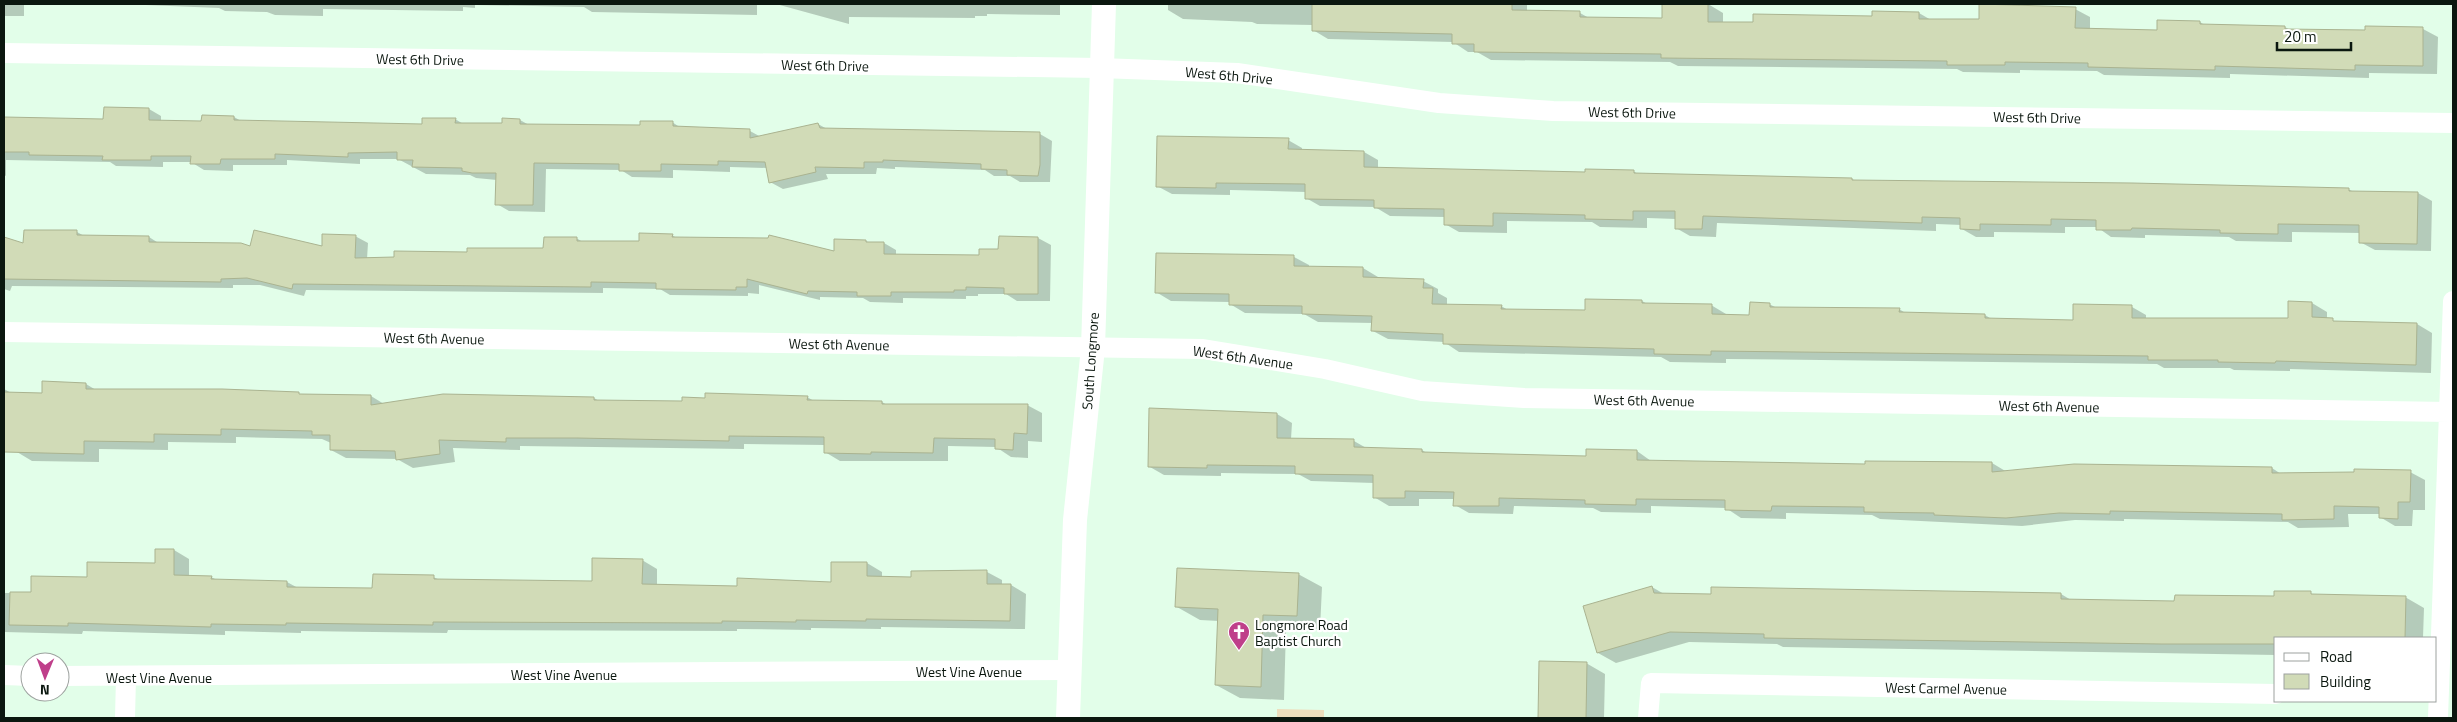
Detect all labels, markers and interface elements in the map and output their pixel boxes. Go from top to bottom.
scale bar [2277,20,2351,52]
text: 20 m [2284,25,2317,48]
street label: West 6th Drive [376,48,464,70]
street label: West 6th Drive [781,54,869,76]
street label: West 6th Drive [1184,61,1274,89]
street label: West 6th Drive [1588,101,1676,123]
street label: West 6th Drive [1993,106,2081,128]
street label: South Longmore [1076,312,1104,410]
street label: West 6th Avenue [383,327,485,349]
street label: West 6th Avenue [788,333,890,355]
street label: West 6th Avenue [1192,340,1294,374]
street label: West 6th Avenue [1593,389,1695,411]
street label: West 6th Avenue [1998,395,2100,417]
place label: Longmore Road Baptist Church [1255,614,1348,651]
church icon: Longmore Road Baptist Church [1227,620,1251,651]
legend [2274,637,2437,702]
text: Road [2320,645,2352,668]
north arrow [20,652,70,702]
street label: West Vine Avenue [916,661,1022,682]
street label: West Vine Avenue [511,664,617,685]
street label: West Vine Avenue [106,667,212,688]
text: Building [2320,670,2371,693]
street label: West Carmel Avenue [1885,676,2007,700]
text: N [40,680,50,701]

